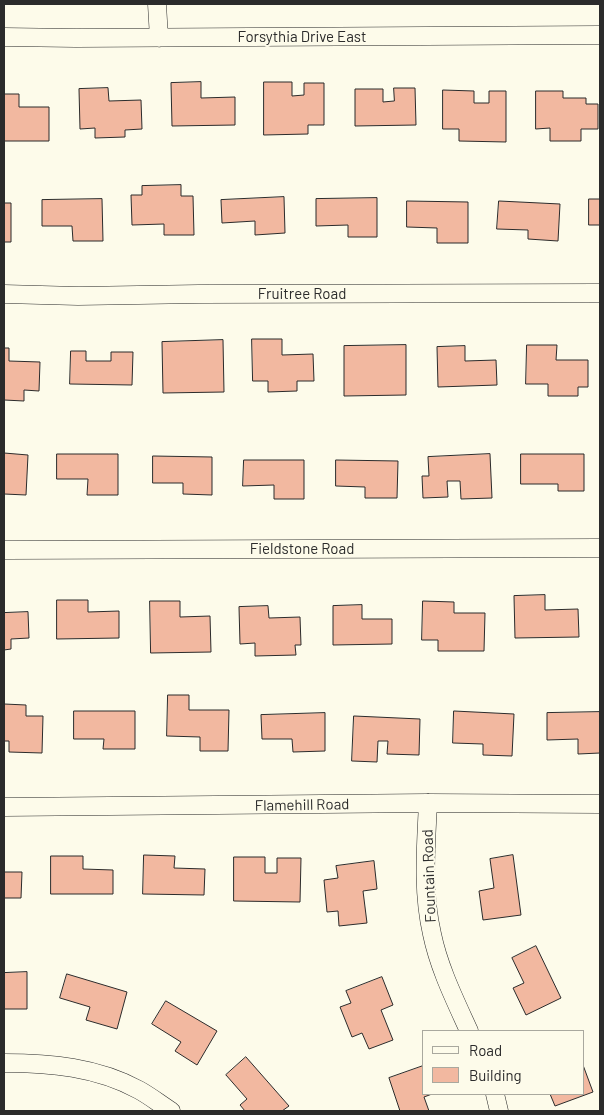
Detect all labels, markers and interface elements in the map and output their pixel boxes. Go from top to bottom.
street label: Forsythia Drive East [237,28,367,46]
street label: Fruitree Road [258,285,346,303]
street label: Fieldstone Road [250,540,354,558]
street label: Flamehill Road [254,795,350,815]
street label: Fountain Road [418,829,440,923]
legend [422,1030,584,1095]
text: Road [469,1041,502,1059]
text: Building [469,1066,522,1084]

